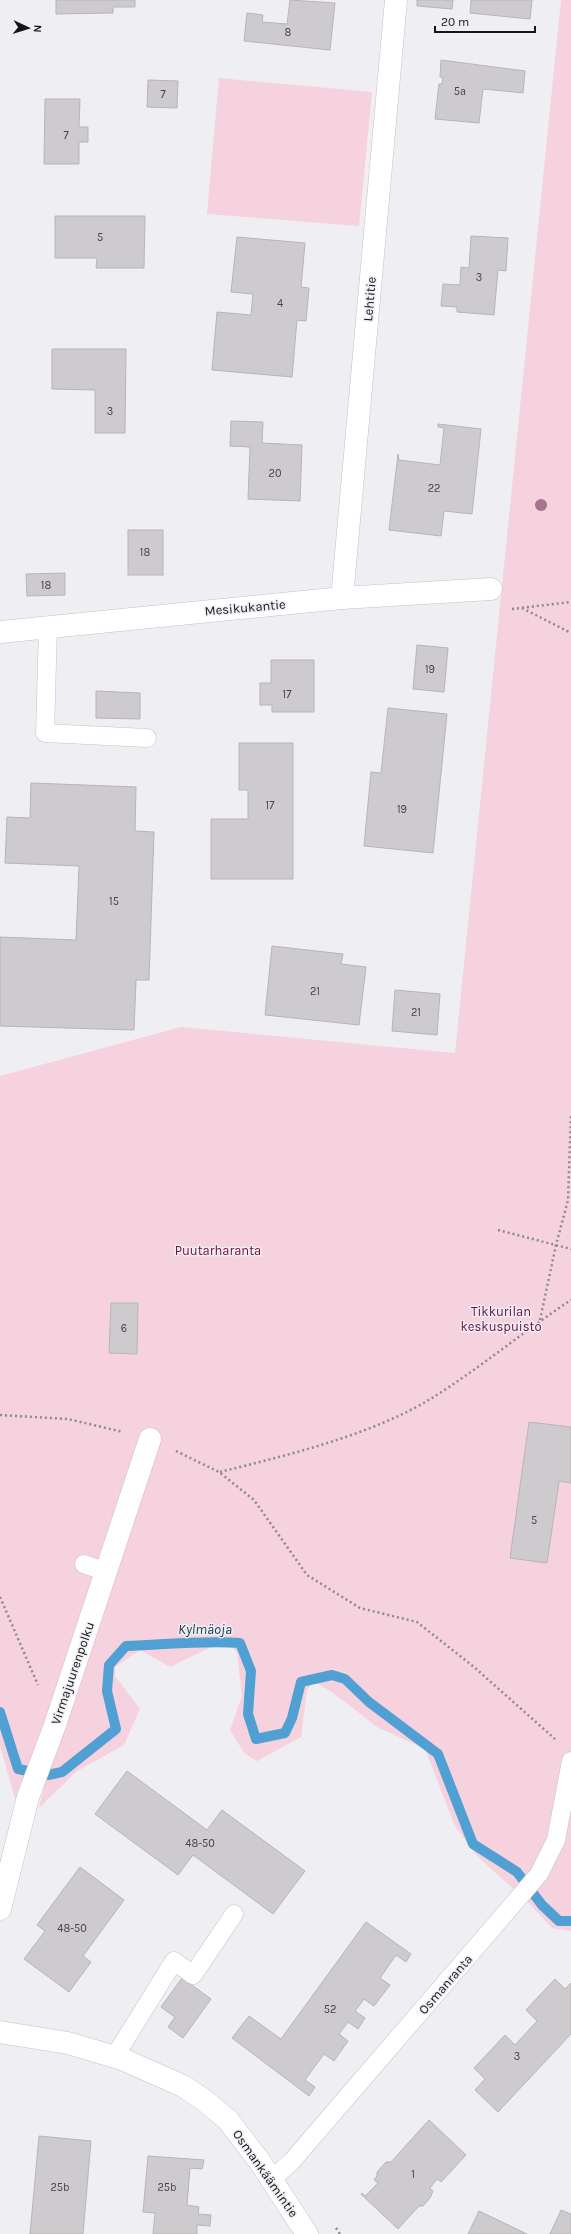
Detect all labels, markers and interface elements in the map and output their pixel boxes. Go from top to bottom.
north arrow [8,8,48,48]
scale bar [435,8,535,34]
text: 20 m [441,15,469,29]
text: N [31,24,44,33]
house number: 8 [285,26,292,39]
house number: 5a [454,85,466,98]
house number: 7 [160,88,166,101]
house number: 7 [63,129,69,142]
house number: 5 [97,231,103,244]
house number: 3 [476,271,482,284]
street label: Lehtitie [360,276,379,322]
house number: 4 [277,297,283,310]
house number: 3 [107,405,113,418]
house number: 20 [269,467,281,480]
house number: 22 [428,482,440,495]
house number: 18 [140,546,150,559]
house number: 18 [41,579,51,592]
street label: Mesikukantie [204,596,287,619]
house number: 19 [425,663,435,676]
house number: 17 [283,688,291,701]
house number: 17 [266,799,274,812]
house number: 19 [397,803,407,816]
house number: 15 [109,895,119,908]
house number: 21 [310,985,320,998]
house number: 21 [411,1006,421,1019]
park label: Puutarharanta [175,1243,261,1258]
park label: Tikkurilan keskuspuisto [460,1304,542,1334]
house number: 6 [121,1322,127,1335]
house number: 5 [531,1514,537,1527]
street label: Virmajuurenpolku [48,1620,97,1727]
water label: Kylmäoja [178,1621,232,1638]
house number: 48-50 [185,1837,215,1850]
house number: 48-50 [57,1922,87,1935]
street label: Osmanranta [415,1951,475,2017]
house number: 52 [324,2003,336,2016]
house number: 3 [514,2050,520,2063]
street label: Osmankäämintie [230,2127,302,2220]
house number: 1 [411,2168,415,2181]
house number: 25b [50,2181,70,2194]
house number: 25b [157,2181,177,2194]

